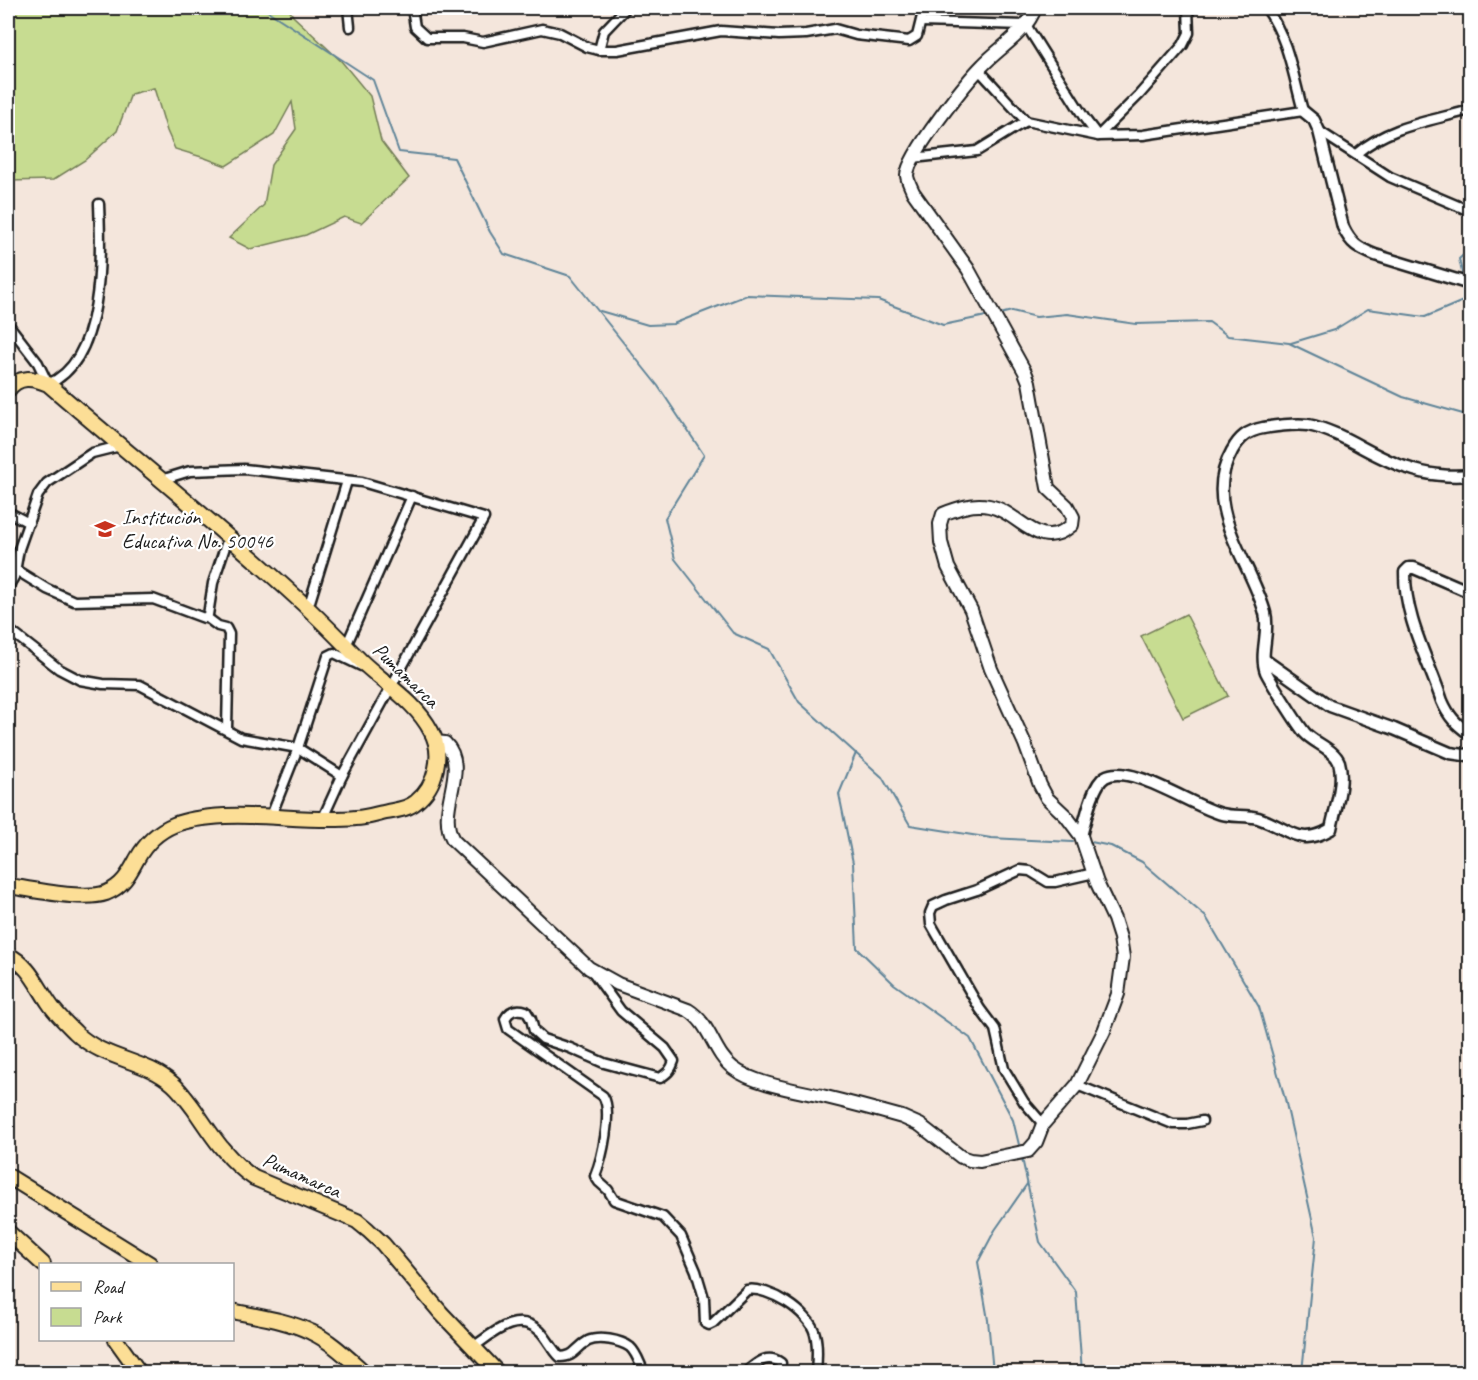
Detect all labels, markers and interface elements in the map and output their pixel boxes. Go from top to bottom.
place label: Institución Educativa No. 50046 [122,504,274,554]
school or university icon: Institución Educativa No. 50046 [93,517,117,541]
street label: Pumamarca [367,637,446,714]
street label: Pumamarca [259,1146,347,1204]
legend [39,1263,234,1341]
text: Road [93,1276,126,1298]
text: Park [93,1306,123,1328]

